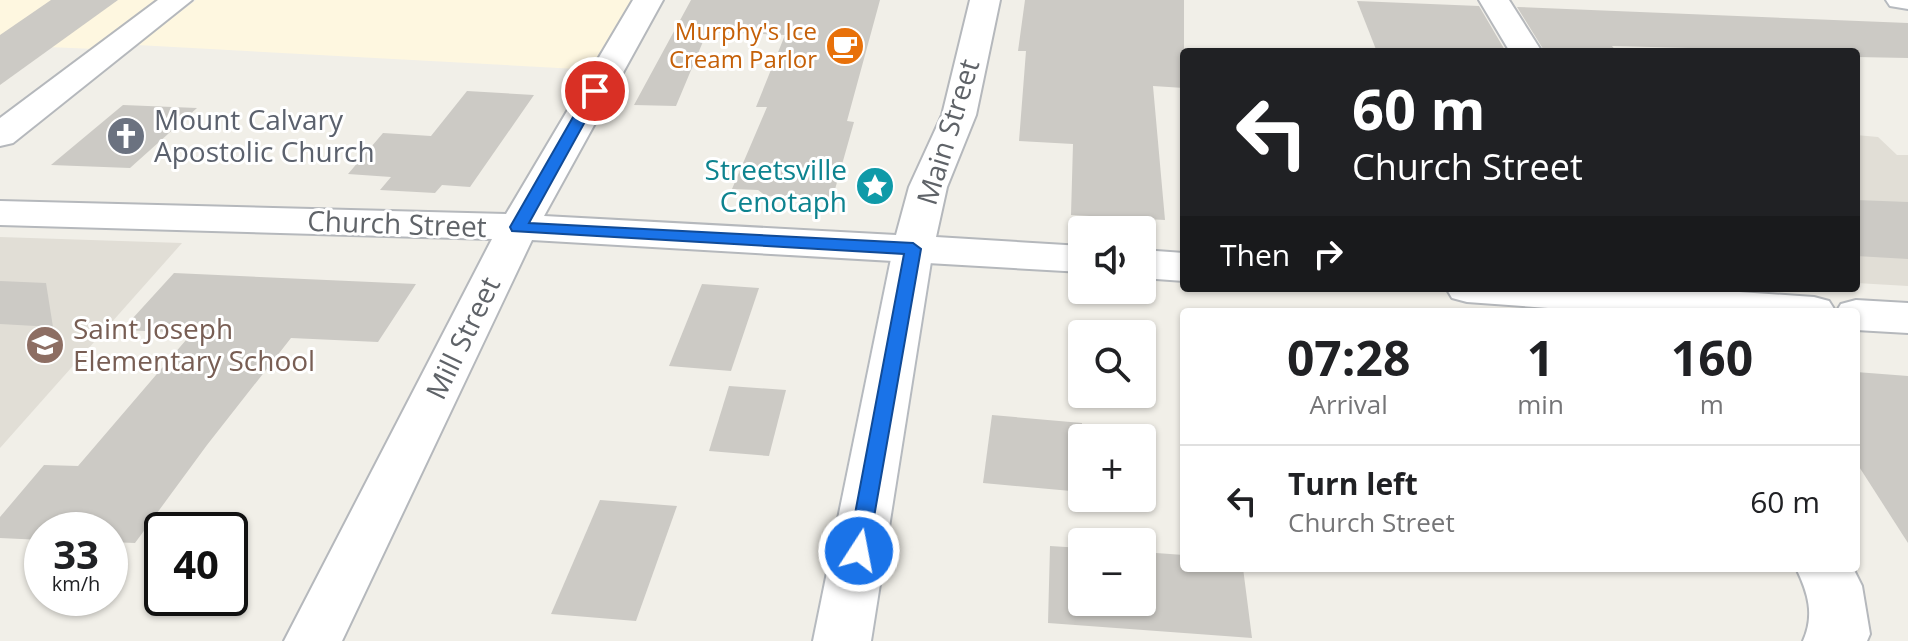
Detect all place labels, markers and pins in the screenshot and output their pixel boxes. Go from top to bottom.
place label: Murphy's Ice Cream Parlor [669,14,817,75]
cafe icon: Murphy's Ice Cream Parlor [824,25,866,67]
pin [561,57,629,125]
place label: Mount Calvary Apostolic Church [154,100,375,170]
church icon: Mount Calvary Apostolic Church [105,115,147,157]
place label: Streetsville Cenotaph [705,150,847,220]
place icon: Streetsville Cenotaph [854,165,896,207]
place label: Saint Joseph Elementary School [73,309,315,379]
school or university icon: Saint Joseph Elementary School [24,324,66,366]

